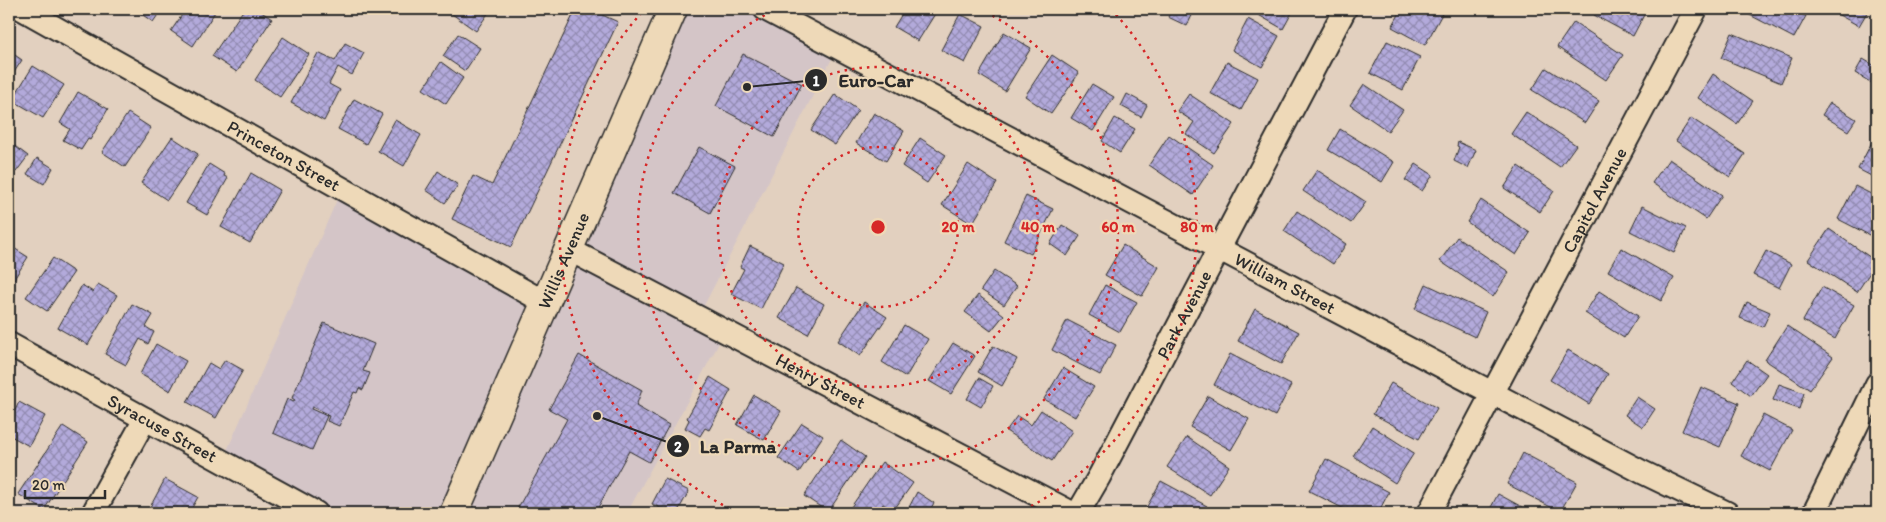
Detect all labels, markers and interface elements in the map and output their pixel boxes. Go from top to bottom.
callout: Euro-Car [803,63,923,97]
text: Euro-Car [839,69,914,92]
text: 1 [813,72,820,90]
street label: Princeton Street [223,115,344,196]
street label: Capitol Avenue [1558,144,1632,257]
street label: Willis Avenue [533,209,594,313]
centre of rings [869,218,887,236]
text: 20 m [941,218,975,236]
text: 40 m [1021,218,1056,236]
text: 60 m [1101,218,1135,236]
text: 80 m [1180,218,1214,236]
street label: William Street [1231,248,1339,319]
street label: Park Avenue [1152,267,1217,363]
street label: Henry Street [772,349,869,414]
street label: Syracuse Street [104,389,221,467]
callout: La Parma [665,429,786,463]
text: La Parma [700,435,776,458]
text: 2 [674,438,682,456]
scale bar [25,467,105,499]
text: 20 m [32,476,66,494]

